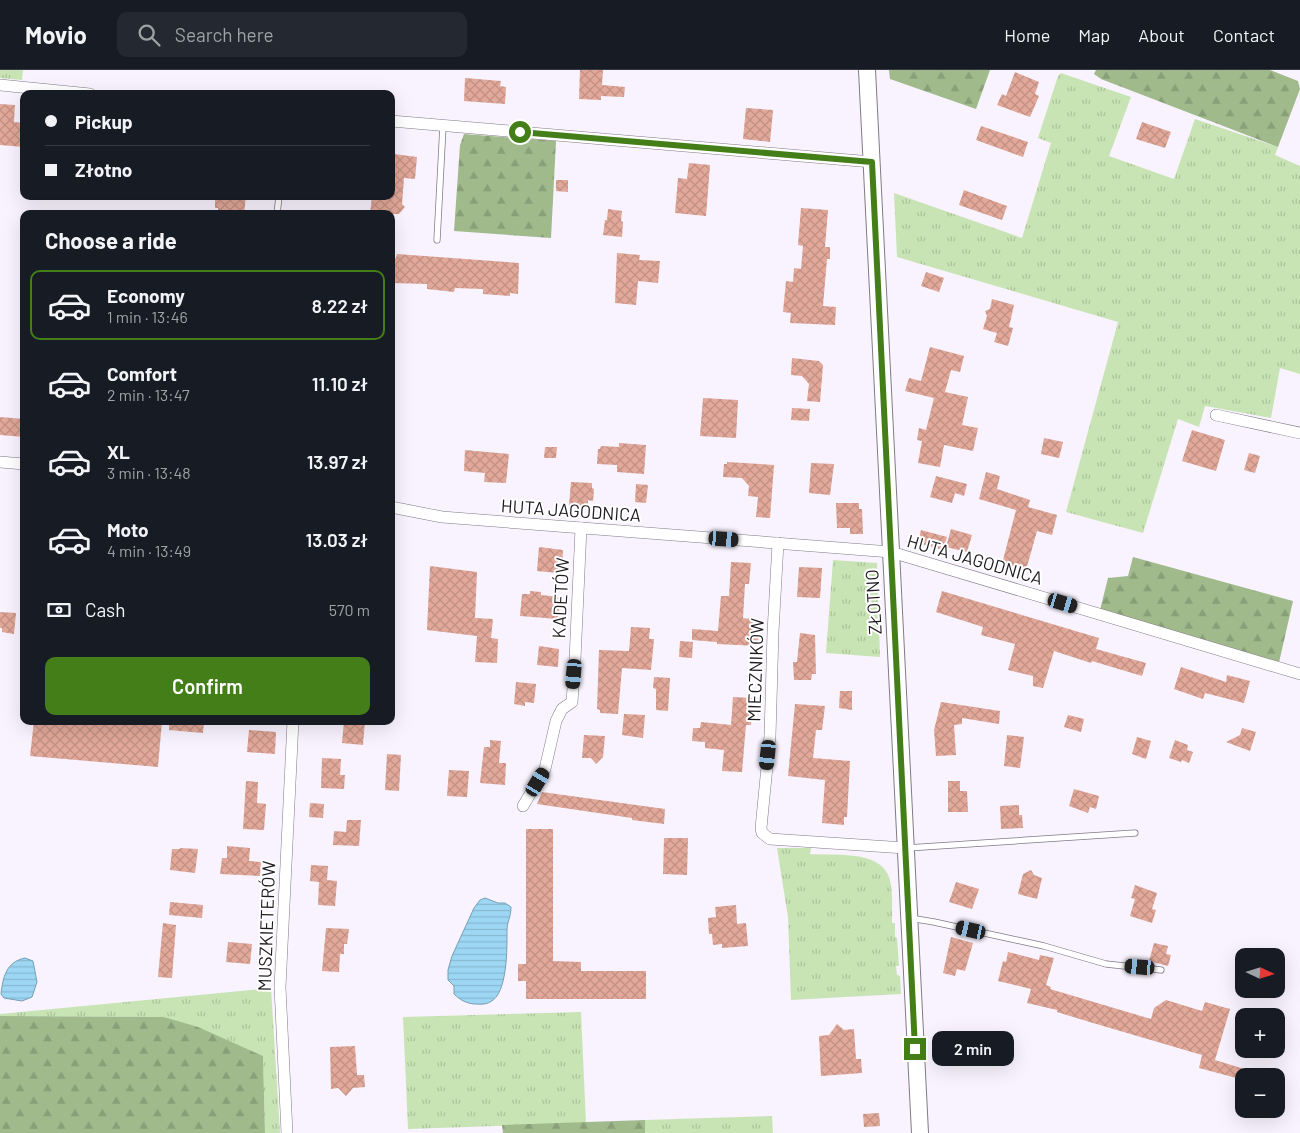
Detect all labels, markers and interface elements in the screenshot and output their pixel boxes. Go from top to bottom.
search box [117,12,467,57]
text: Movio [25,20,87,49]
icon: search [135,21,163,49]
text: Search here [175,23,274,46]
text: Home [1004,24,1050,46]
text: Map [1078,24,1110,46]
text: About [1138,24,1185,46]
text: Contact [1213,24,1275,46]
text: Pickup [75,110,133,133]
route start [509,121,531,143]
text: Złotno [75,158,132,181]
text: Choose a ride [45,227,177,253]
icon: car [47,283,92,328]
text: Economy [107,284,185,307]
text: 8.22 zł [312,294,368,317]
text: 1 min · 13:46 [107,307,188,326]
icon: car [47,361,92,406]
text: Comfort [107,362,177,385]
text: 11.10 zł [312,372,368,395]
text: 2 min · 13:47 [107,385,190,404]
icon: car [47,439,92,484]
text: XL [107,440,130,463]
text: 13.97 zł [307,450,368,473]
text: 3 min · 13:48 [107,463,191,482]
street label: HUTA JAGODNICA [500,494,642,526]
icon: car [47,517,92,562]
text: Moto [107,518,149,541]
text: 13.03 zł [306,528,368,551]
street label: HUTA JAGODNICA [905,529,1045,589]
car [708,530,739,548]
text: 4 min · 13:49 [107,541,191,560]
street label: KADETÓW [547,557,573,639]
street label: ZŁOTNO [860,569,886,635]
car [1046,591,1079,615]
icon: cash [45,596,73,624]
text: Cash [85,598,126,621]
text: 570 m [329,600,370,619]
street label: MIECZNIKÓW [742,618,768,722]
button: Confirm [45,657,370,715]
car [565,658,582,690]
car [758,739,777,771]
car [523,765,552,799]
street label: MUSZKIETERÓW [253,860,279,992]
car [954,919,987,941]
north arrow [1235,948,1285,998]
map controls [1235,948,1285,1118]
car [1124,958,1155,976]
button: + [1235,1008,1285,1058]
callout: 2 min [932,1032,1015,1066]
route end [904,1038,926,1060]
text: 2 min [954,1039,992,1058]
button: − [1235,1068,1285,1118]

